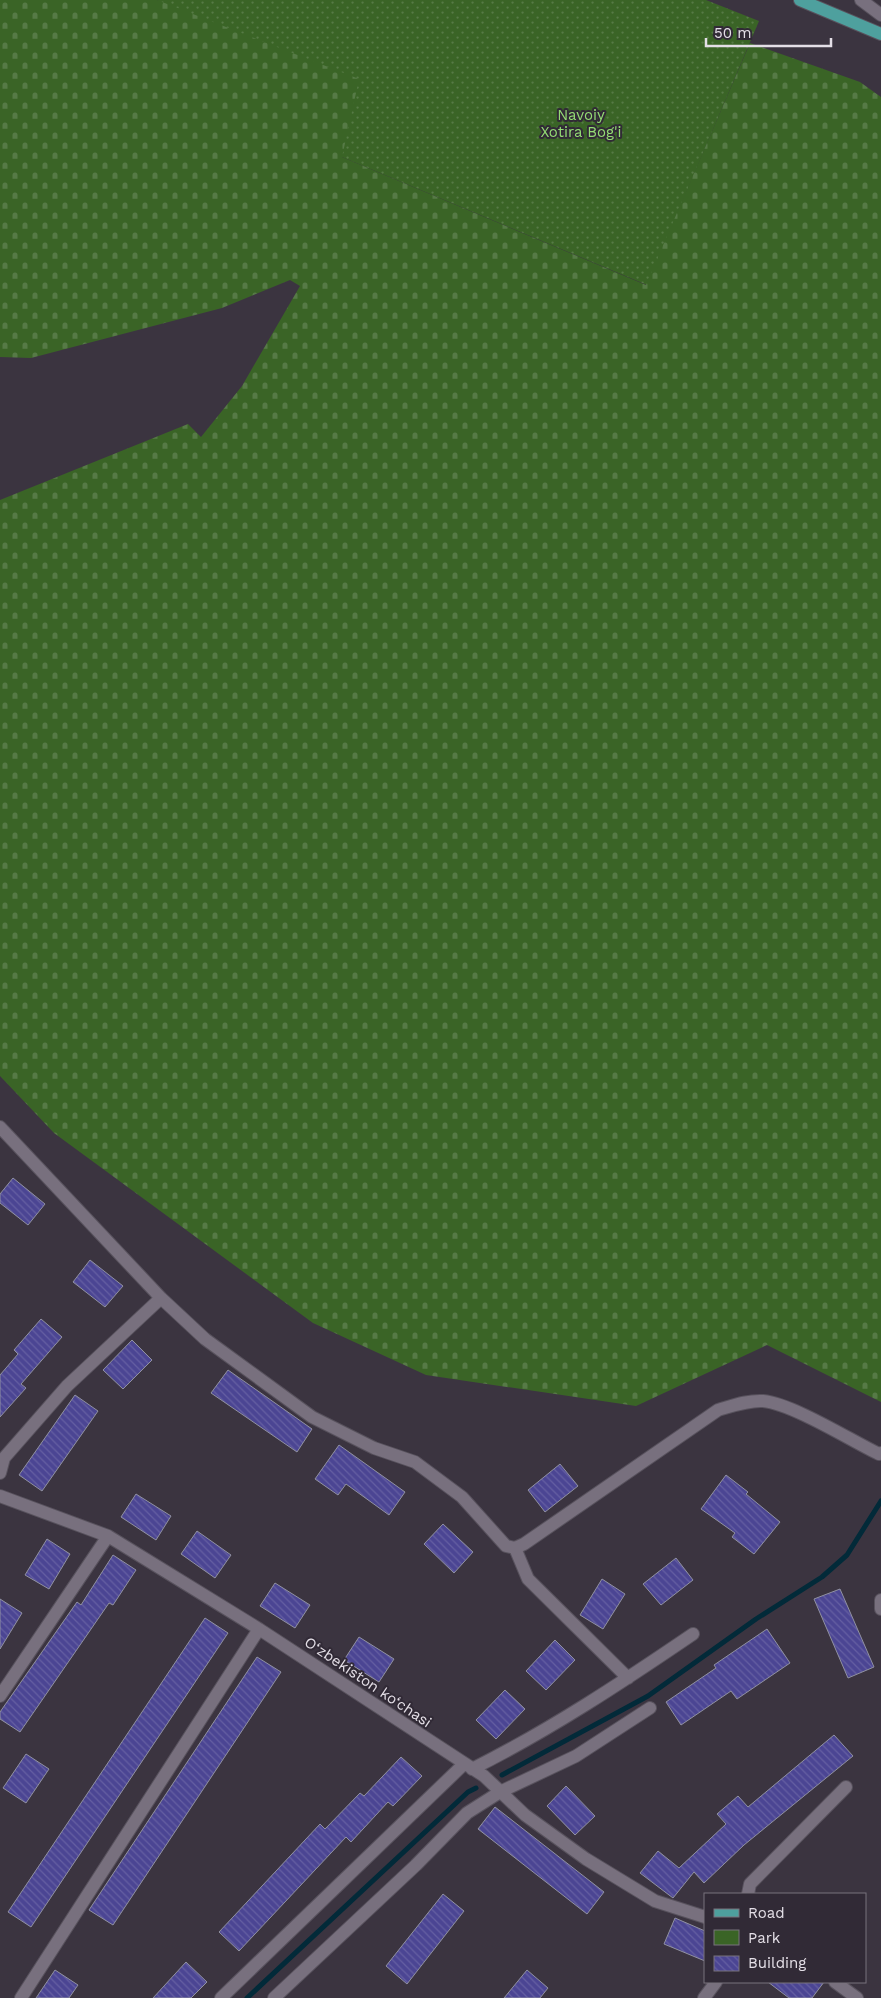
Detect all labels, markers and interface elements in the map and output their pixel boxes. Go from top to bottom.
scale bar [706,15,831,47]
text: 50 m [714,24,751,42]
park label: Navoiy Xotira Bog'i [540,106,622,141]
street label: O‘zbekiston ko‘chasi [301,1633,435,1731]
legend [704,1893,866,1983]
text: Road [748,1904,785,1922]
text: Park [748,1929,781,1947]
text: Building [748,1954,806,1972]

